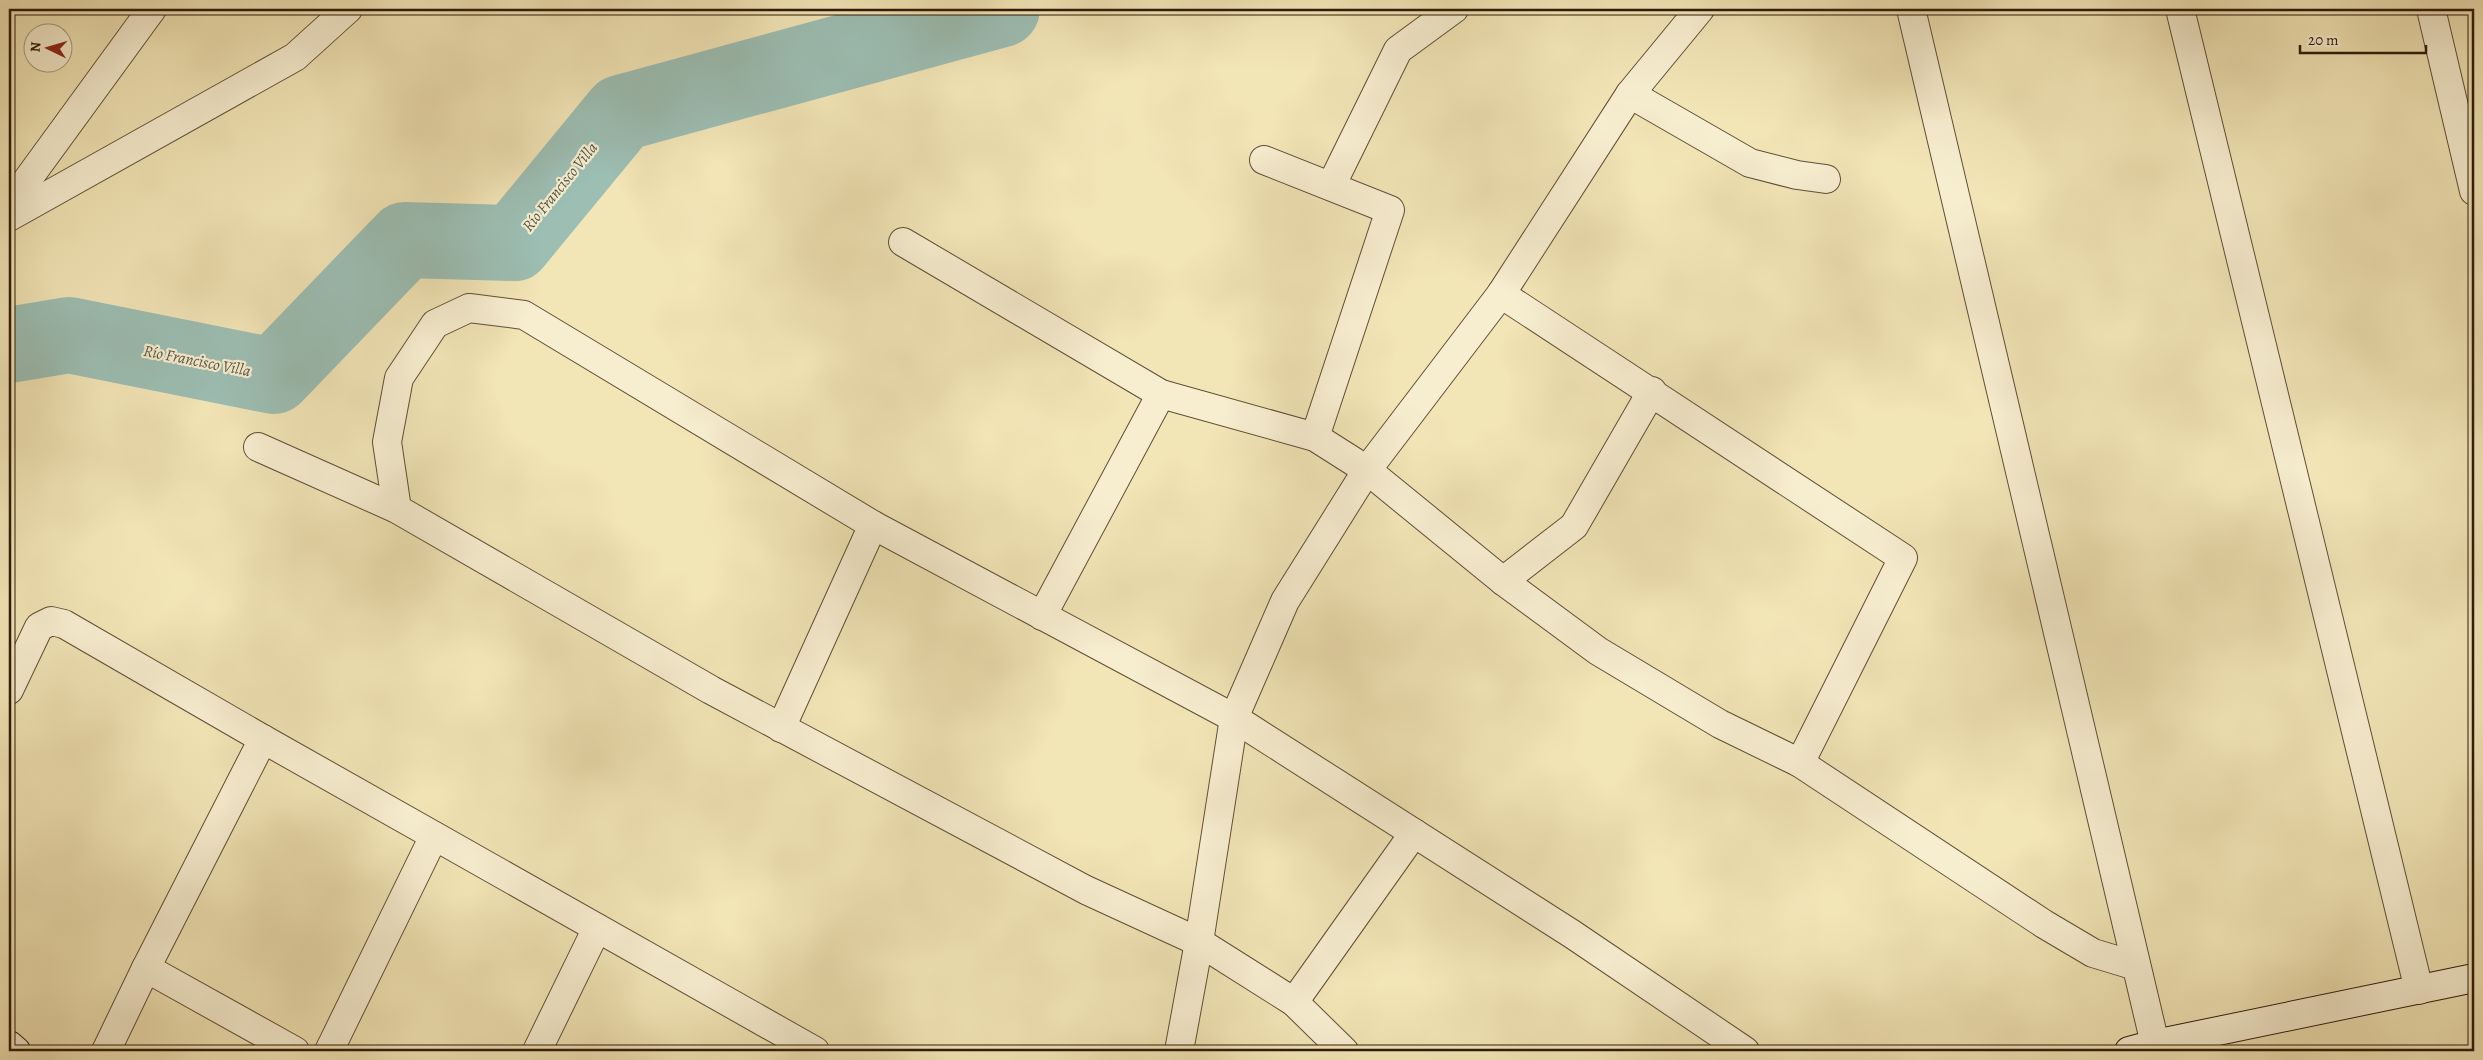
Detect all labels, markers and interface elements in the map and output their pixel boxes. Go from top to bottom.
north arrow [22,22,72,72]
scale bar [2300,22,2427,54]
text: 20 m [2308,30,2339,50]
text: N [26,41,45,53]
water label: Río Francisco Villa [517,137,603,236]
water label: Río Francisco Villa [142,340,253,382]

